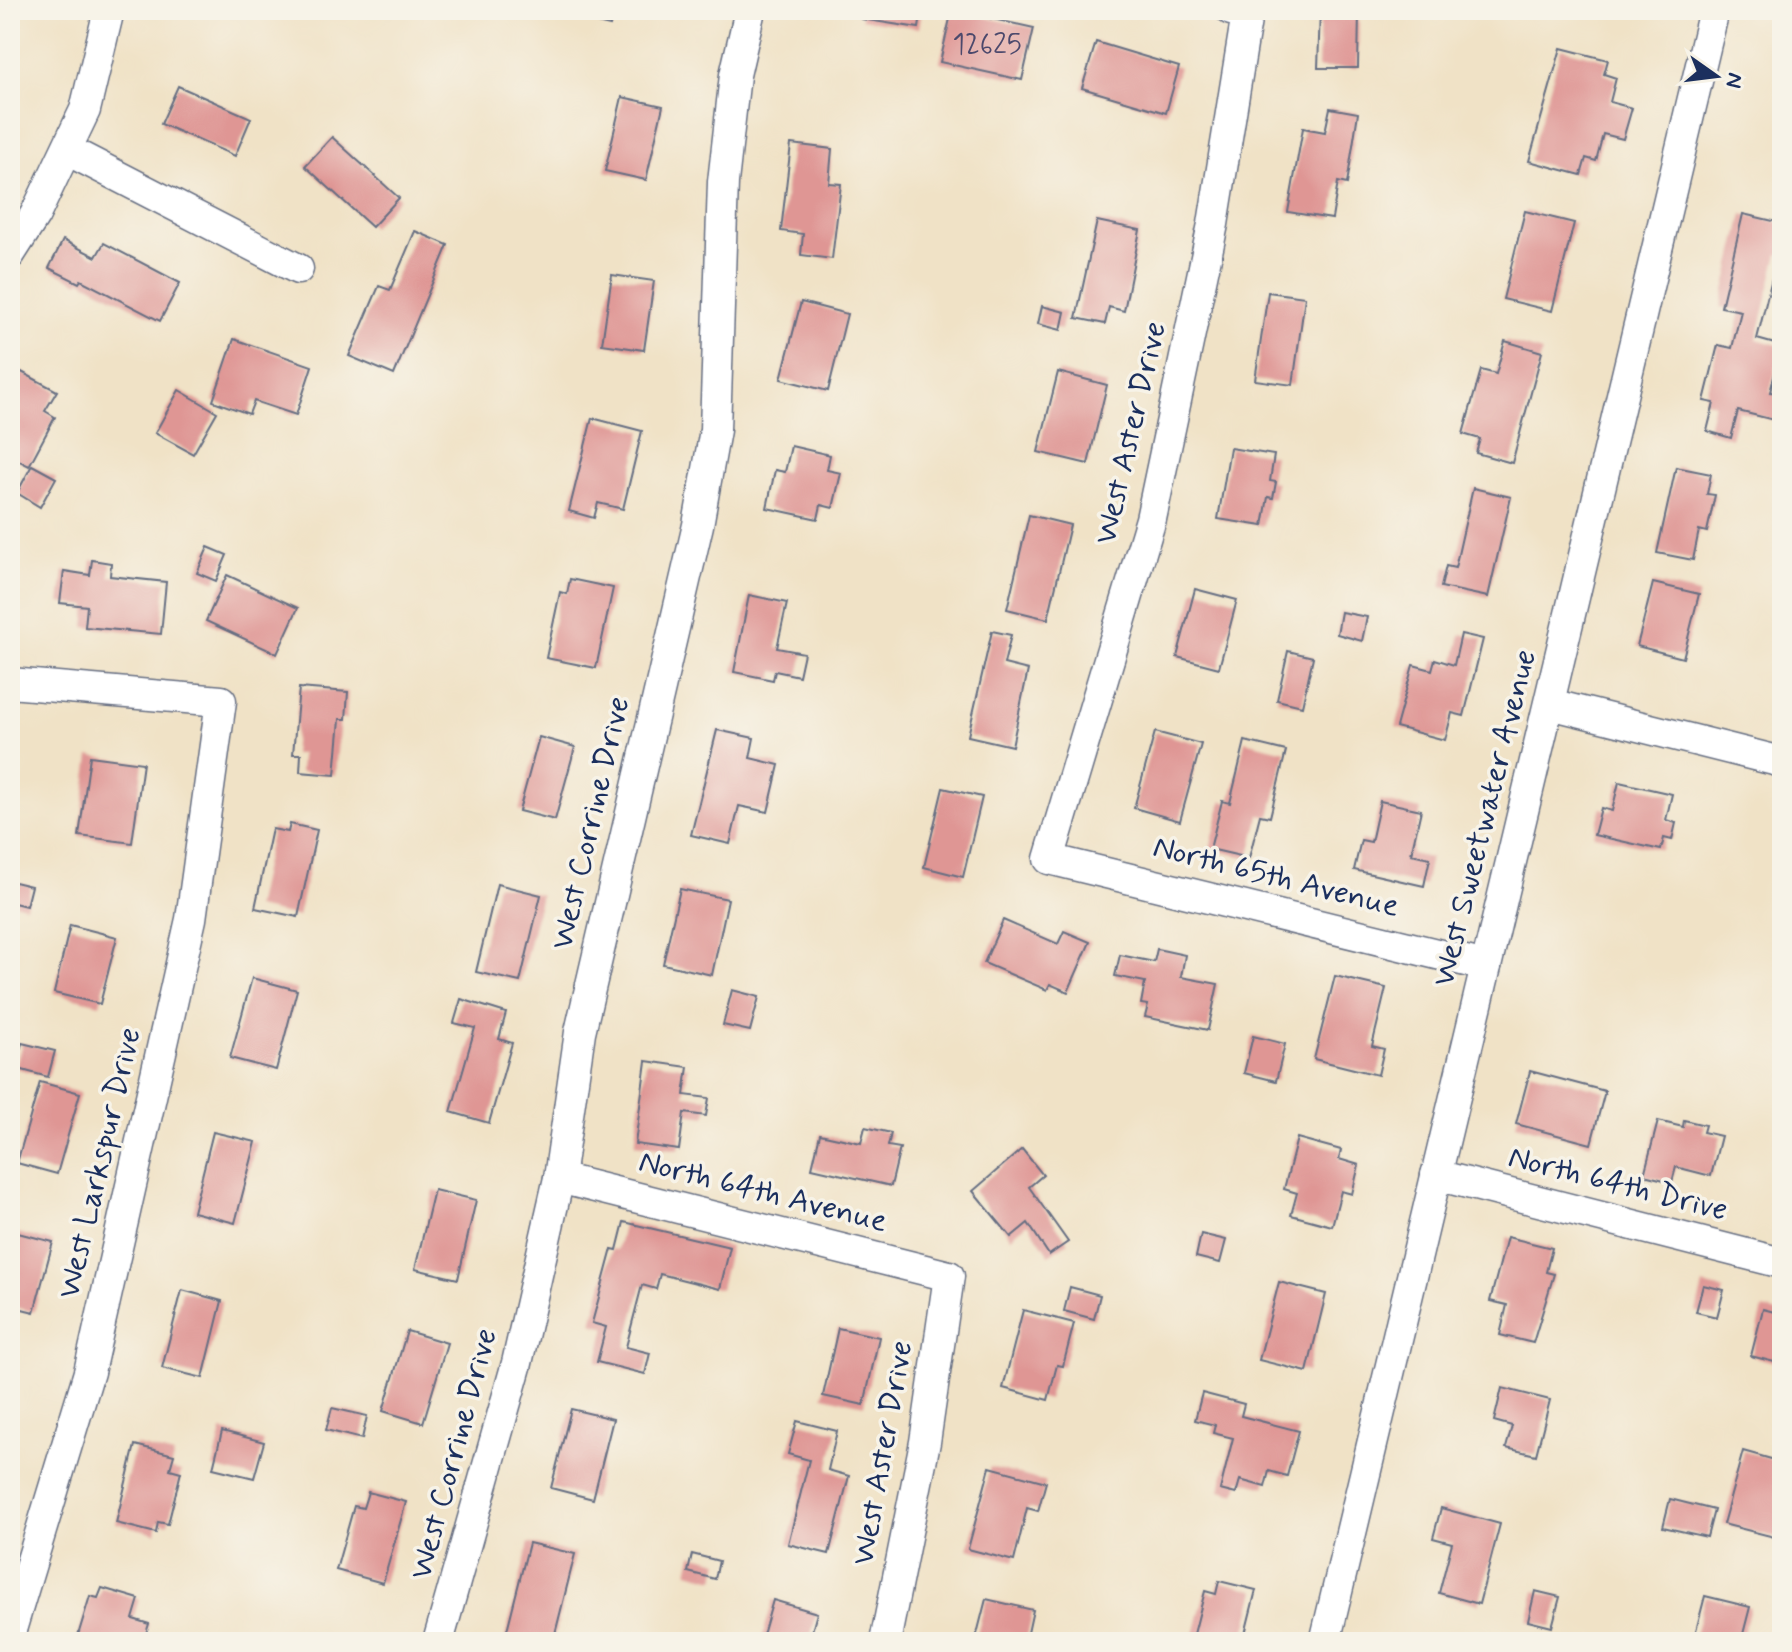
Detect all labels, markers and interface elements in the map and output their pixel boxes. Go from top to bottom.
house number: 12625 [952,27,1022,64]
north arrow [1676,36,1756,116]
text: N [1718,70,1749,91]
street label: West Aster Drive [1085,318,1177,548]
street label: West Sweetwater Avenue [1423,645,1547,991]
street label: West Corrine Drive [541,692,641,954]
street label: North 65th Avenue [1149,826,1403,928]
street label: West Larkspur Drive [48,1023,152,1303]
street label: North 64th Drive [1504,1136,1732,1232]
street label: North 64th Avenue [634,1141,892,1243]
street label: West Corrine Drive [400,1324,508,1584]
street label: West Aster Drive [843,1337,923,1569]

